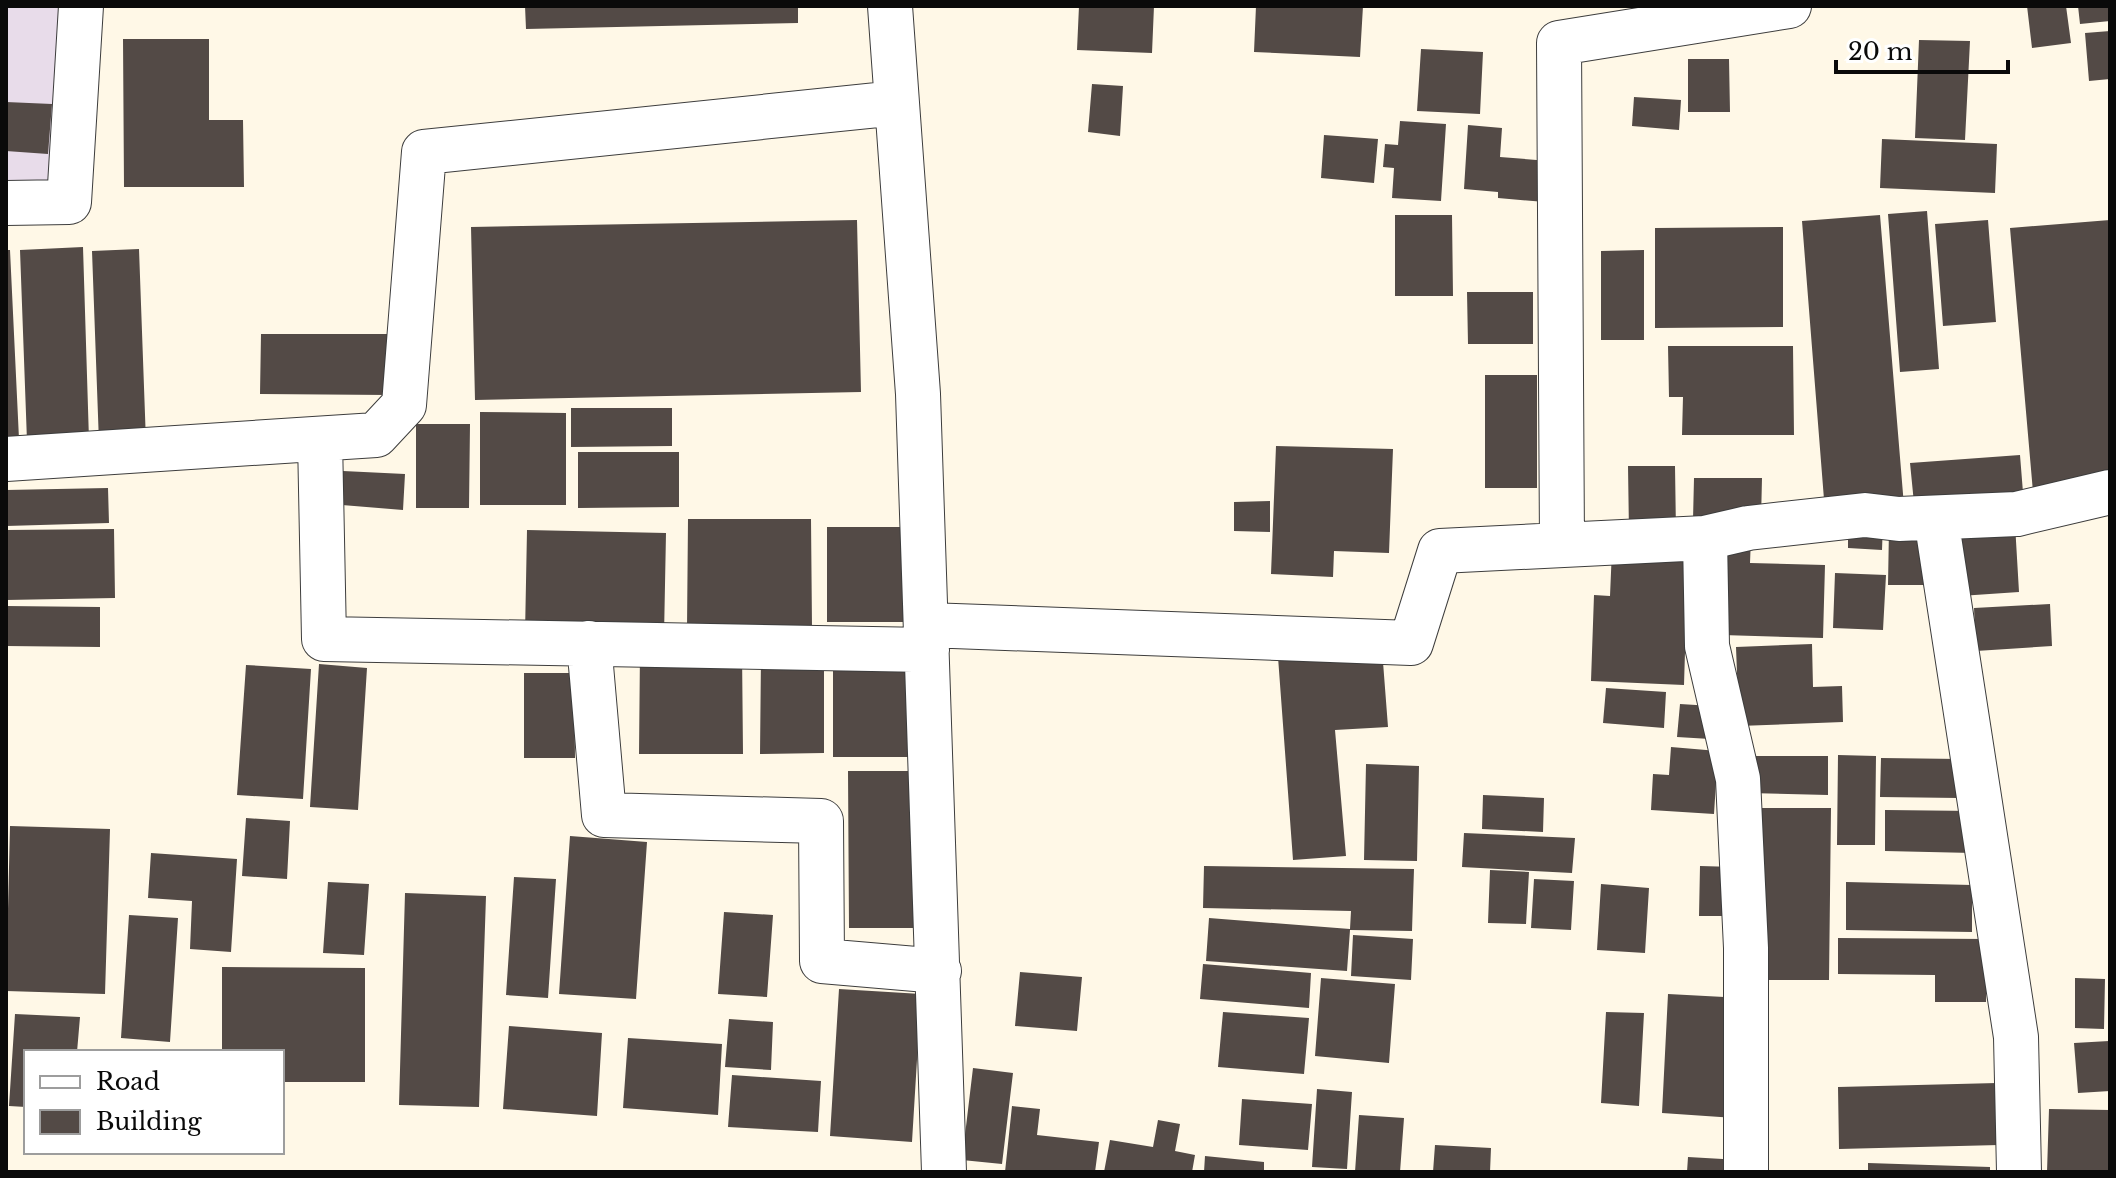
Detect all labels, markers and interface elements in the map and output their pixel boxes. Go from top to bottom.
scale bar [1836,24,2008,74]
text: 20 m [1848,37,1913,66]
legend [24,1050,284,1154]
text: Road [96,1067,160,1096]
text: Building [96,1107,202,1136]

